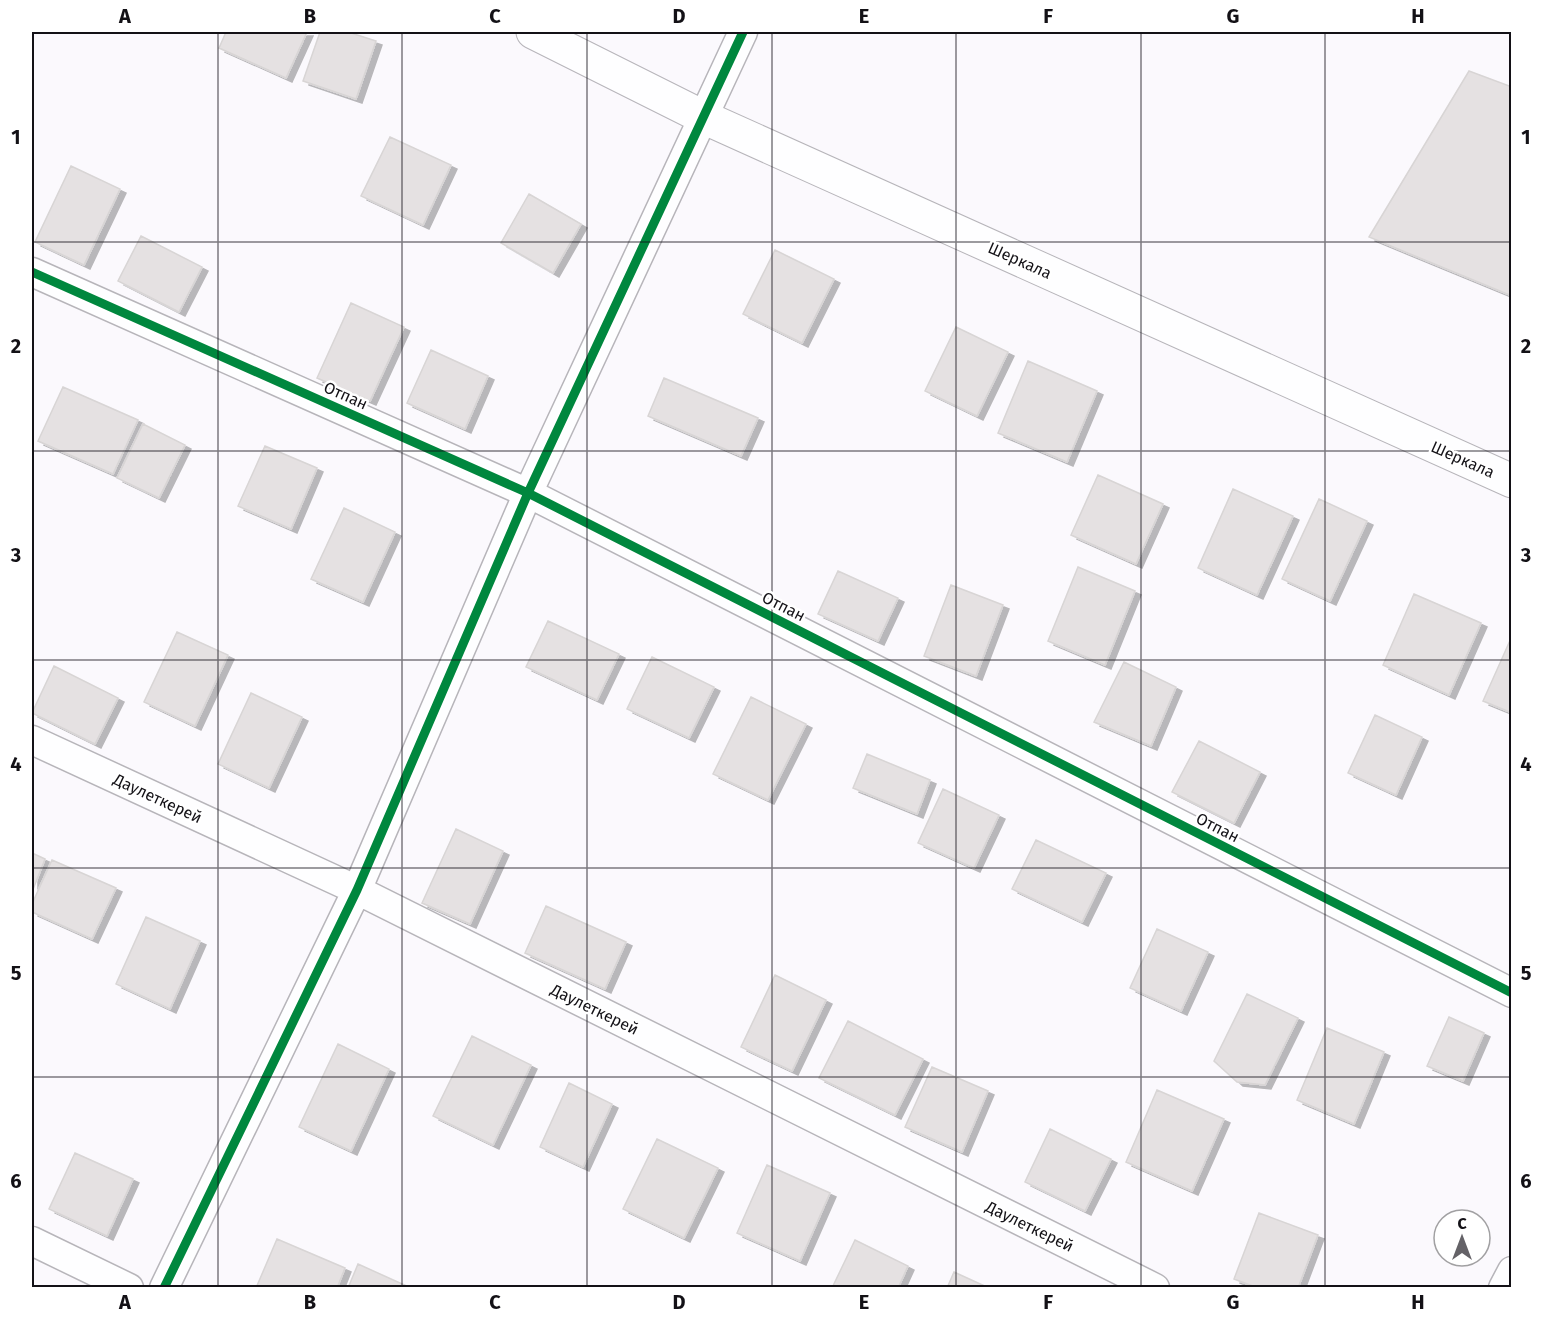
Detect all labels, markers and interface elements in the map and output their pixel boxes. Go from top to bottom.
text: A [118,4,132,28]
text: B [304,4,316,28]
text: C [489,4,501,28]
text: D [672,4,686,28]
text: E [859,4,869,28]
text: F [1043,4,1053,28]
text: G [1227,4,1239,28]
text: H [1411,4,1425,28]
text: 1 [11,125,21,149]
text: 1 [1521,125,1531,149]
street label: Шеркала [985,238,1055,283]
text: 2 [11,334,21,358]
text: 2 [1521,334,1531,358]
street label: Отпан [321,377,371,413]
street label: Шеркала [1428,437,1498,482]
text: 3 [10,543,21,567]
text: 3 [1520,543,1531,567]
street label: Отпан [759,588,809,625]
text: 4 [10,752,22,776]
text: 4 [1520,752,1532,776]
street label: Даулеткерей [110,769,205,827]
street label: Отпан [1193,809,1243,846]
text: 5 [11,961,22,985]
text: 5 [1521,961,1532,985]
street label: Даулеткерей [547,980,642,1039]
text: 6 [10,1169,22,1193]
text: 6 [1520,1169,1532,1193]
street label: Даулеткерей [982,1197,1077,1256]
north arrow [1432,1208,1492,1268]
text: С [1457,1214,1467,1233]
text: A [118,1290,132,1314]
text: B [304,1290,316,1314]
text: C [489,1290,501,1314]
text: D [672,1290,686,1314]
text: E [859,1290,869,1314]
text: F [1043,1290,1053,1314]
text: G [1227,1290,1239,1314]
text: H [1411,1290,1425,1314]

